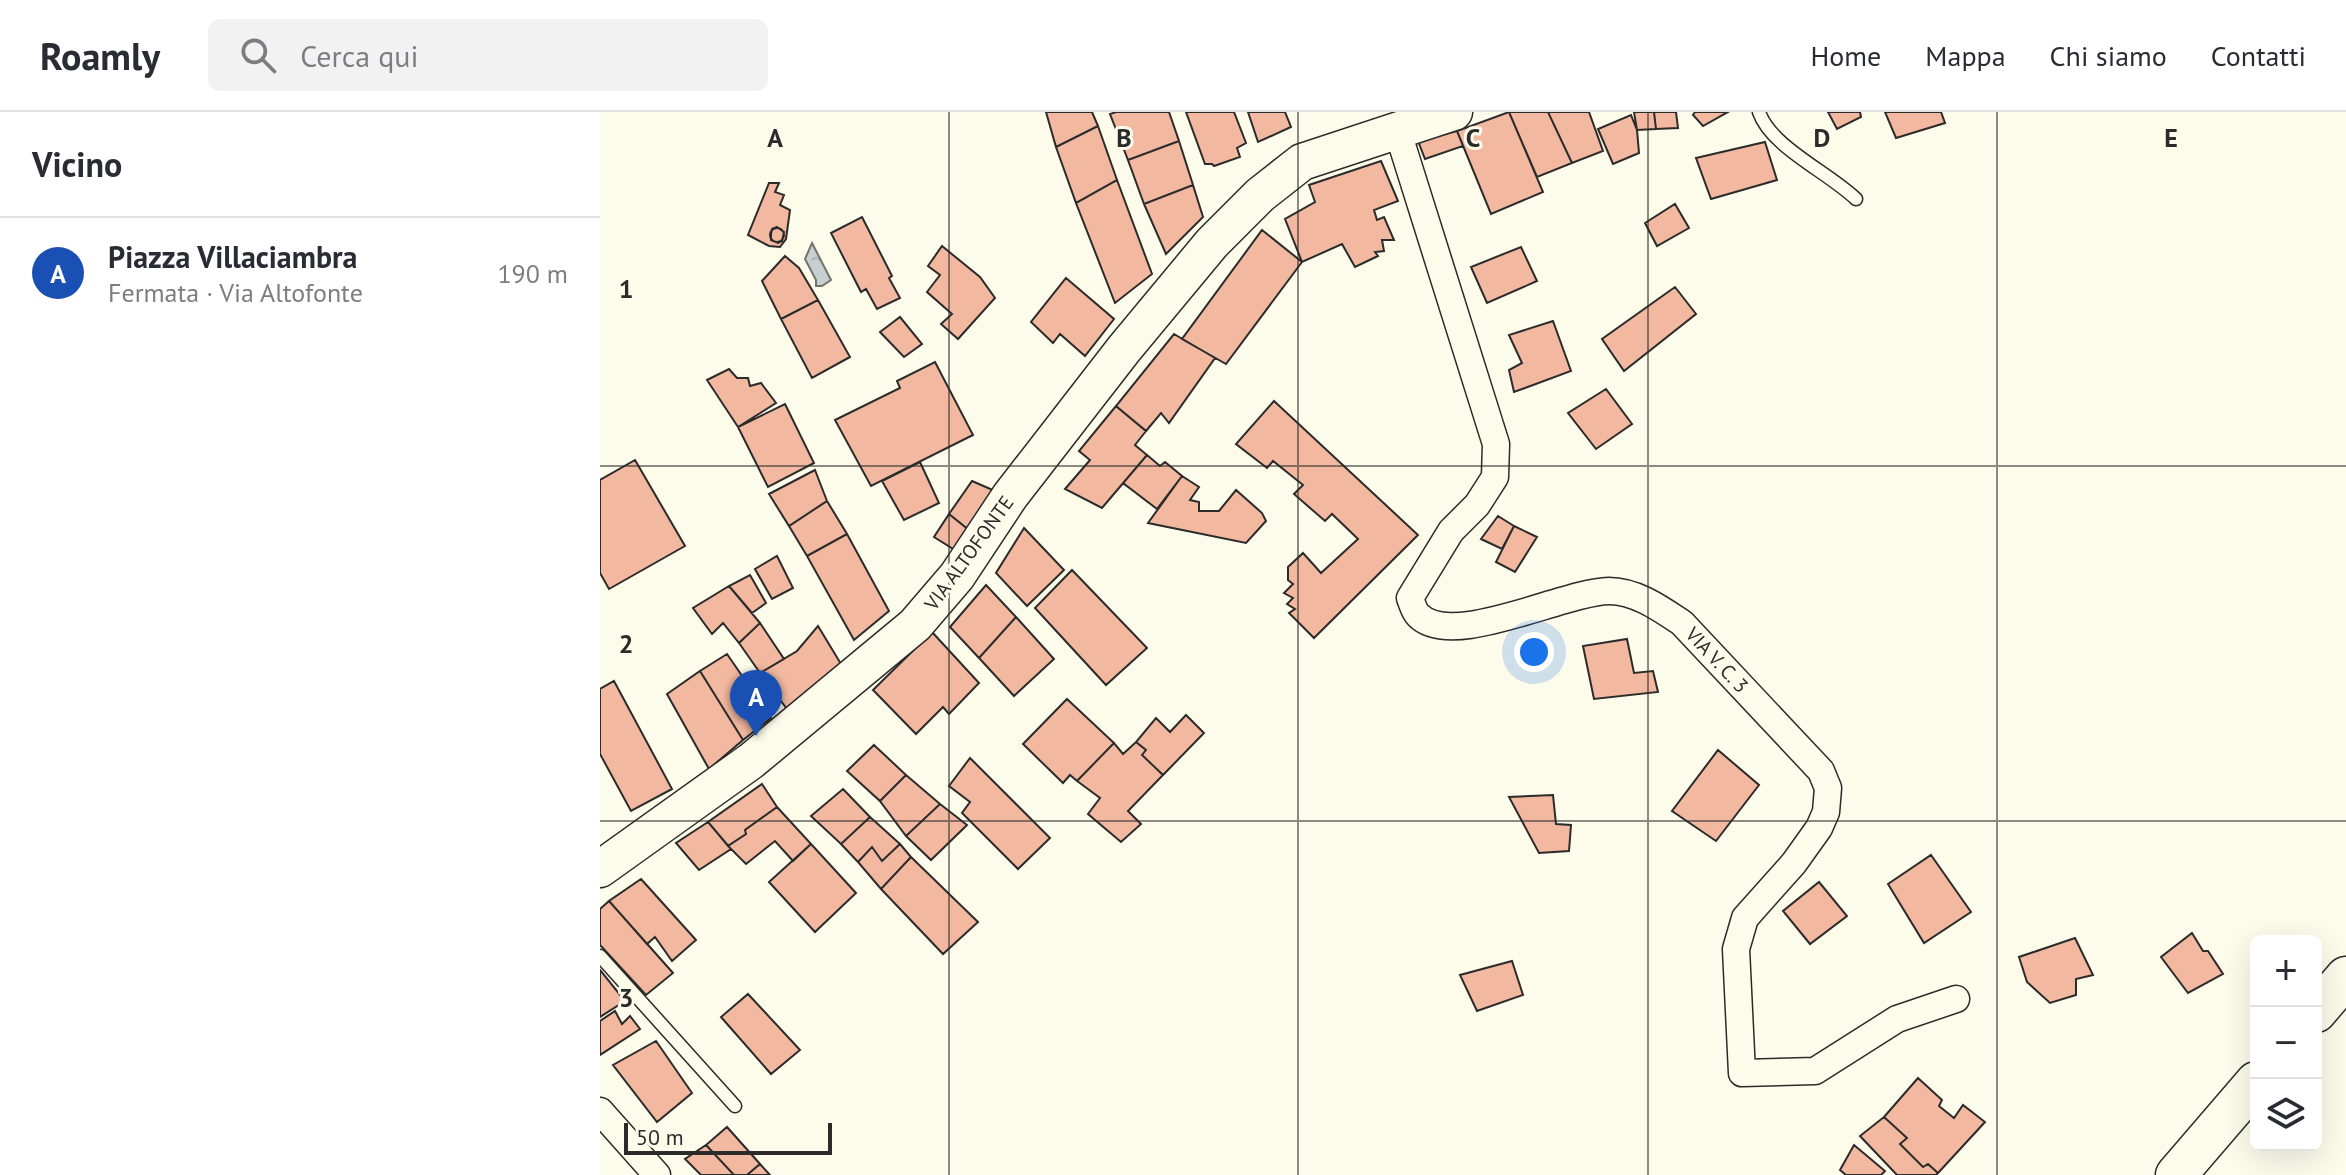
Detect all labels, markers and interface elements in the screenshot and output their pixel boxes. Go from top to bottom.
search box [208,19,768,91]
text: Roamly [40,31,160,80]
icon: search [236,33,280,77]
text: Cerca qui [300,36,419,75]
text: Home [1811,37,1881,74]
text: Mappa [1925,37,2006,74]
text: Chi siamo [2050,37,2167,74]
text: Contatti [2211,37,2306,74]
text: A [767,121,783,154]
text: B [1116,121,1132,154]
text: C [1466,121,1480,154]
text: D [1814,121,1830,154]
text: E [2164,121,2178,154]
text: Vicino [32,142,122,186]
text: Piazza Villaciambra [108,237,357,276]
text: A [50,257,66,290]
text: 190 m [497,257,568,290]
text: 1 [619,272,633,305]
text: Fermata · Via Altofonte [108,276,363,309]
street label: VIA ALTOFONTE [918,491,1019,616]
street label: VIA V. C. 3 [1679,621,1754,698]
text: 2 [619,627,633,660]
your location [1514,632,1554,672]
pin: A [730,670,782,736]
map controls [2250,935,2322,1151]
button: + [2250,935,2322,1007]
text: 3 [619,981,633,1014]
button: − [2250,1007,2322,1079]
button: layers [2250,1079,2322,1151]
scale bar [624,1119,832,1155]
text: 50 m [636,1123,684,1151]

